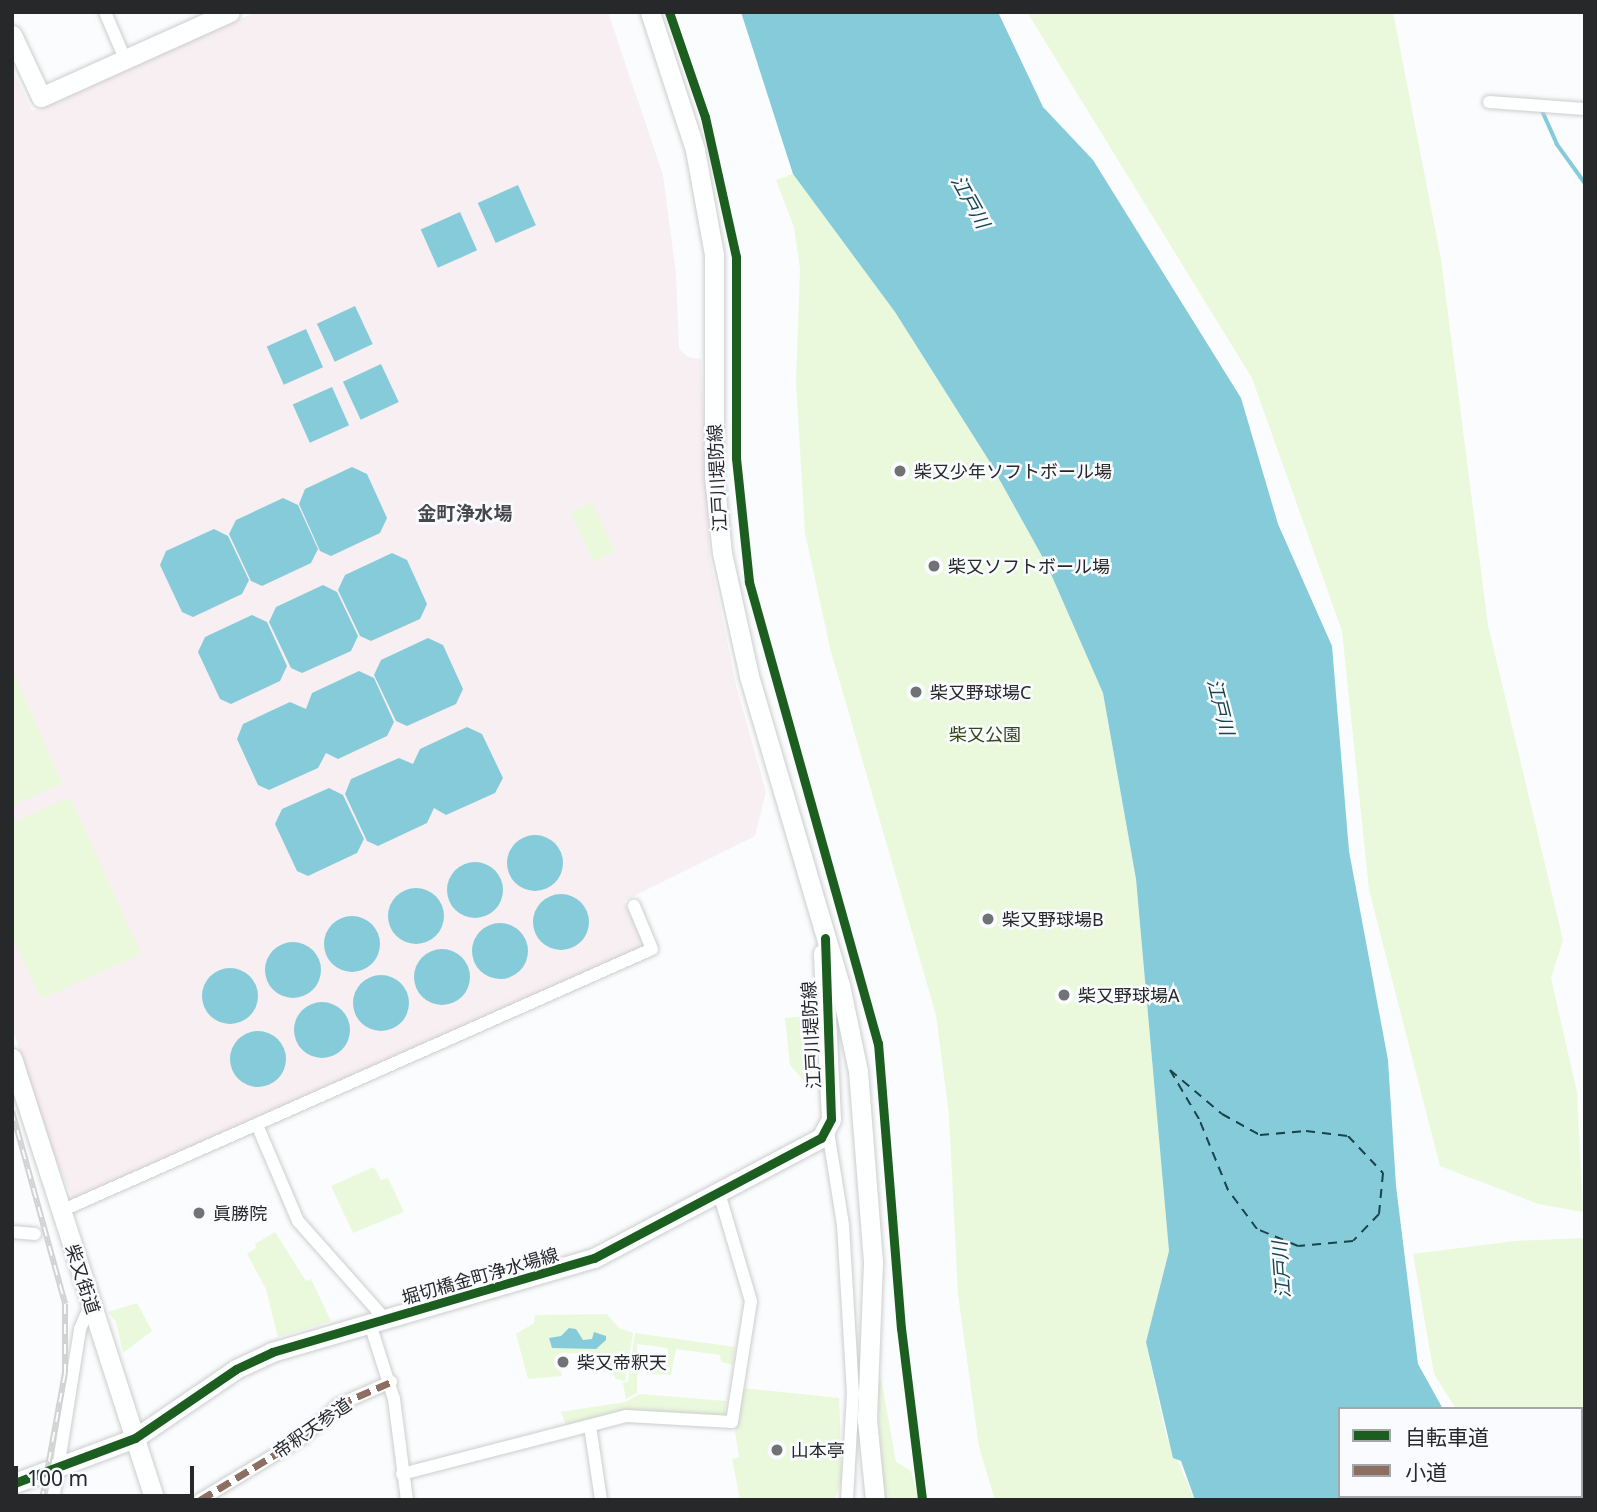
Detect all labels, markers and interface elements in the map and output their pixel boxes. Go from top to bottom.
water label: 江戸川 [946,172,994,232]
street label: 江戸川堤防線 [703,424,731,532]
place label: 柴又少年ソフトボール場 [914,460,1112,482]
marker: 柴又少年ソフトボール場 [892,463,908,479]
district label: 金町浄水場 [418,503,512,525]
place label: 柴又ソフトボール場 [948,555,1110,577]
marker: 柴又ソフトボール場 [926,558,942,574]
water label: 江戸川 [1202,677,1238,737]
place label: 柴又野球場C [930,681,1031,703]
marker: 柴又野球場C [908,684,924,700]
park label: 柴又公園 [949,723,1021,745]
place label: 柴又野球場B [1002,908,1104,930]
marker: 柴又野球場B [980,911,996,927]
street label: 江戸川堤防線 [797,981,825,1089]
place label: 柴又野球場A [1078,984,1180,1006]
marker: 柴又野球場A [1056,987,1072,1003]
place label: 眞勝院 [213,1202,267,1224]
marker: 眞勝院 [191,1205,207,1221]
street label: 柴又街道 [62,1241,104,1317]
water label: 江戸川 [1269,1241,1295,1299]
street label: 堀切橋金町浄水場線 [399,1243,561,1309]
place label: 柴又帝釈天 [577,1351,667,1373]
marker: 柴又帝釈天 [555,1354,571,1370]
street label: 帝釈天参道 [269,1393,355,1463]
legend [1338,1407,1583,1498]
text: 自転車道 [1405,1423,1489,1451]
place label: 山本亭 [791,1439,845,1461]
marker: 山本亭 [769,1442,785,1458]
scale bar [18,1452,198,1496]
text: 小道 [1405,1458,1447,1486]
text: 100 m [27,1464,88,1492]

